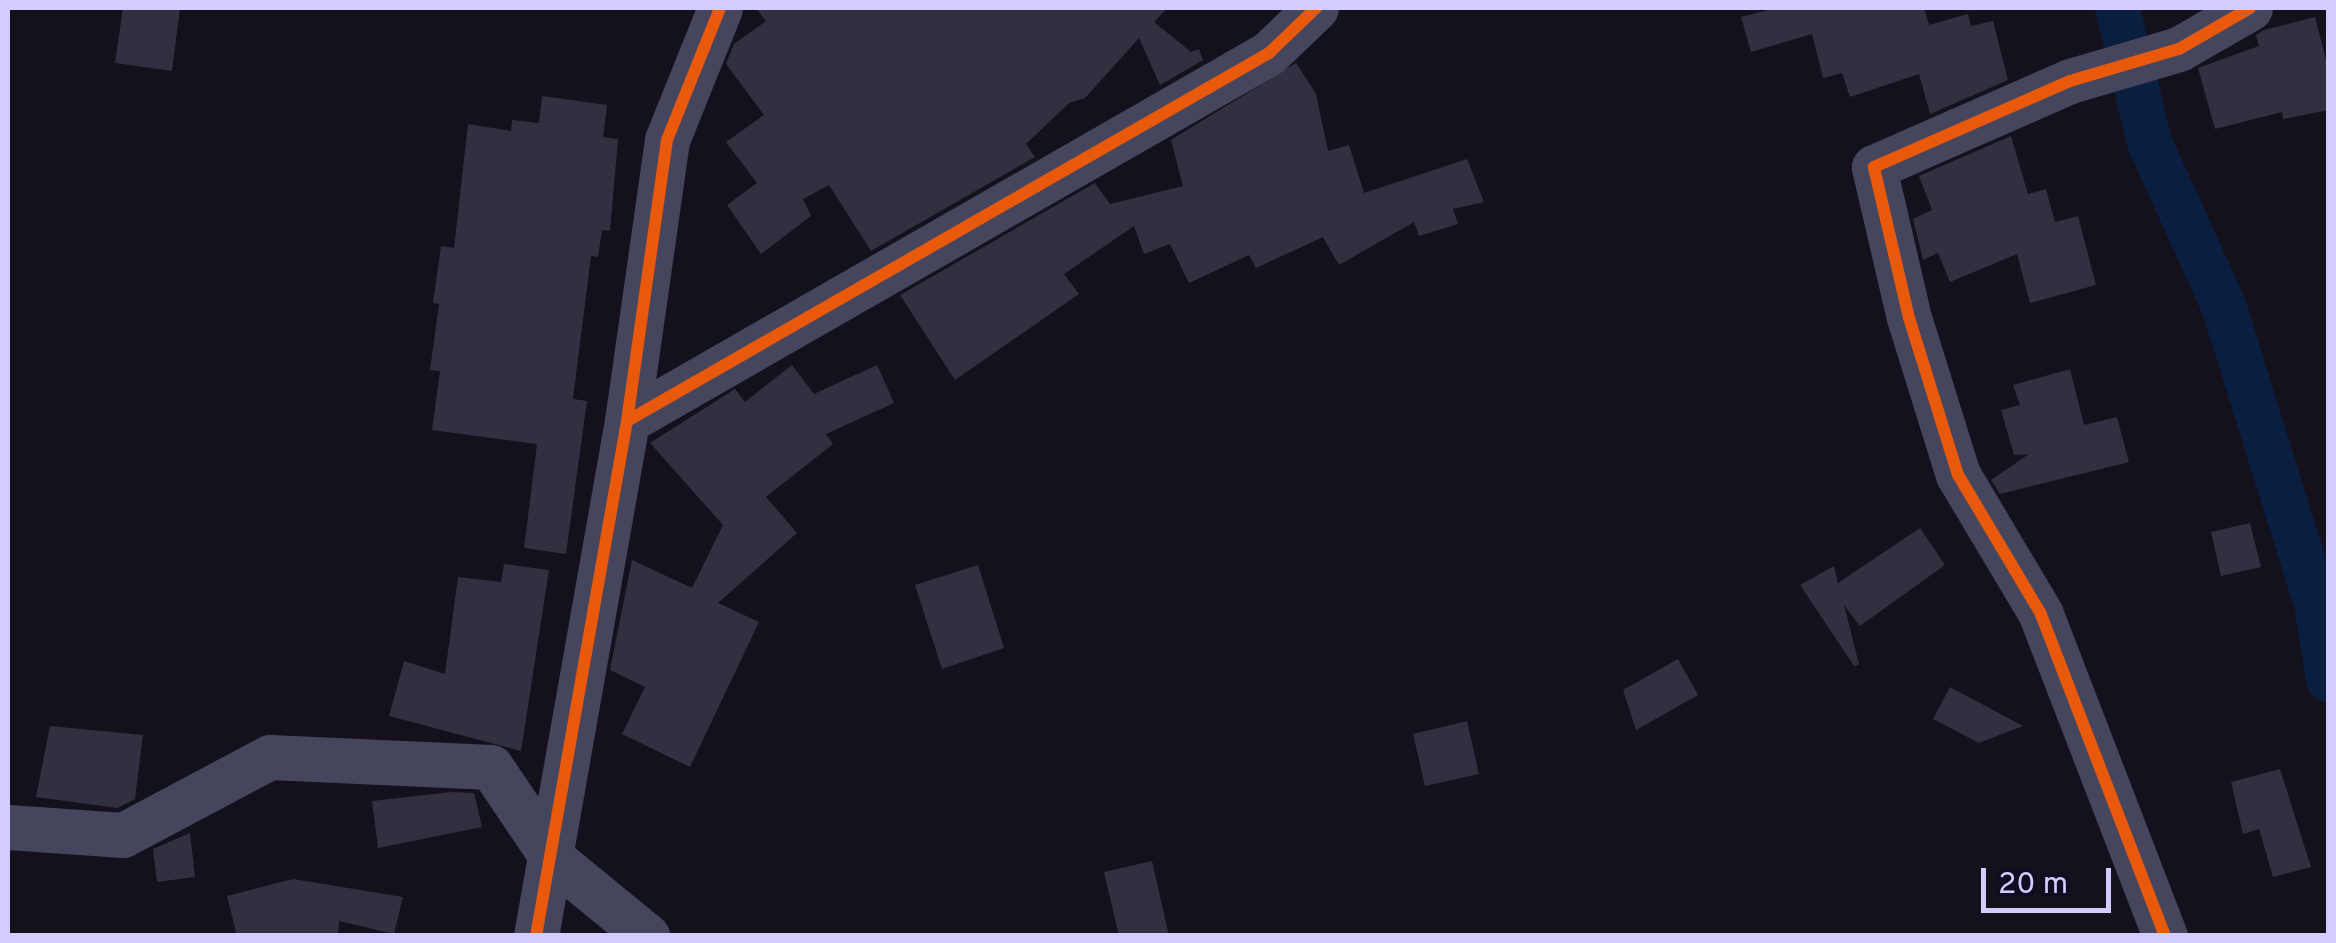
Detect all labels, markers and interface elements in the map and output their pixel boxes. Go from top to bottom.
scale bar [1986,848,2116,910]
text: 20 m [1998,867,2068,904]

